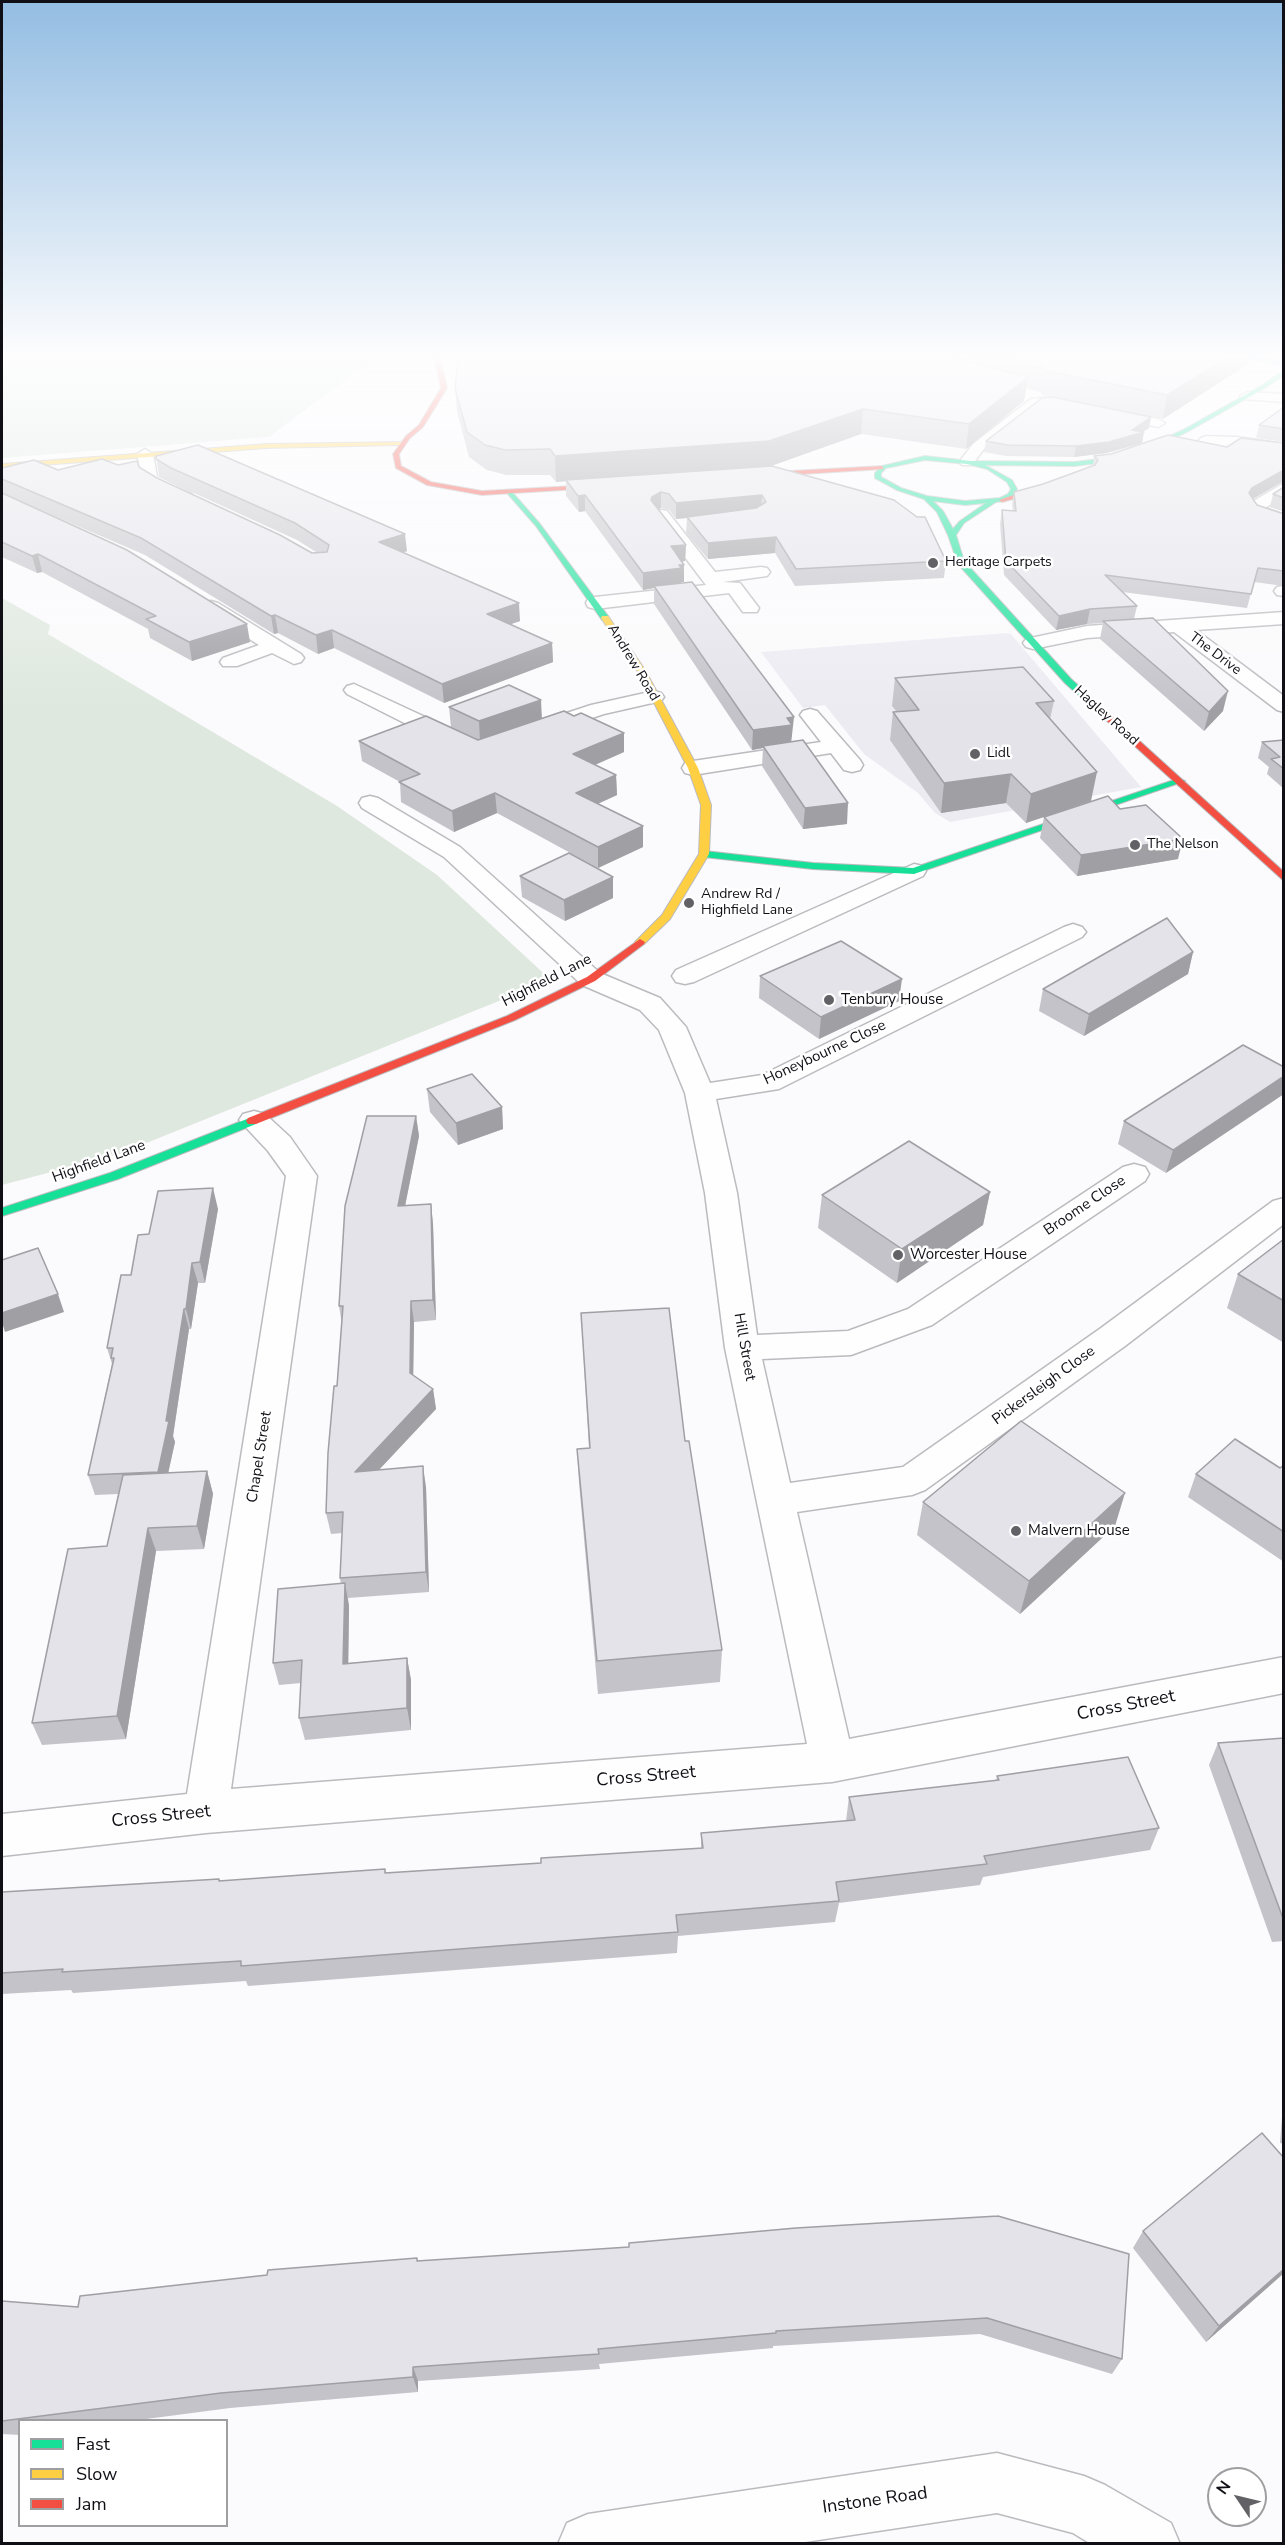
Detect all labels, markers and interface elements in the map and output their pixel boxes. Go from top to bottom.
place label: Heritage Carpets [945,555,1052,571]
marker: Heritage Carpets [926,556,940,570]
street label: Andrew Road [604,622,662,704]
street label: The Drive [1186,629,1244,679]
street label: Hagley Road [1070,683,1142,749]
place label: Lidl [987,746,1010,762]
marker: Lidl [968,747,982,761]
place label: The Nelson [1147,837,1219,853]
marker: The Nelson [1128,838,1142,852]
place label: Andrew Rd / Highfield Lane [701,887,793,920]
marker: Andrew Rd / Highfield Lane [682,896,696,910]
street label: Highfield Lane [499,951,595,1011]
place label: Tenbury House [841,991,943,1009]
marker: Tenbury House [822,993,836,1007]
street label: Honeybourne Close [761,1017,889,1089]
street label: Highfield Lane [50,1137,148,1187]
street label: Broome Close [1041,1172,1129,1240]
place label: Worcester House [910,1246,1027,1264]
marker: Worcester House [891,1248,905,1262]
street label: Hill Street [729,1312,759,1382]
street label: Pickersleigh Close [989,1343,1099,1429]
street label: Chapel Street [244,1410,276,1504]
place label: Malvern House [1028,1522,1130,1540]
marker: Malvern House [1009,1524,1023,1538]
street label: Cross Street [1075,1686,1177,1726]
street label: Cross Street [595,1762,697,1792]
street label: Cross Street [110,1801,212,1833]
legend [18,2419,228,2527]
text: Fast [76,2432,110,2456]
text: Slow [76,2462,117,2486]
north arrow [1207,2467,1267,2527]
text: N [1211,2477,1236,2499]
street label: Instone Road [821,2483,929,2519]
text: Jam [76,2492,107,2516]

